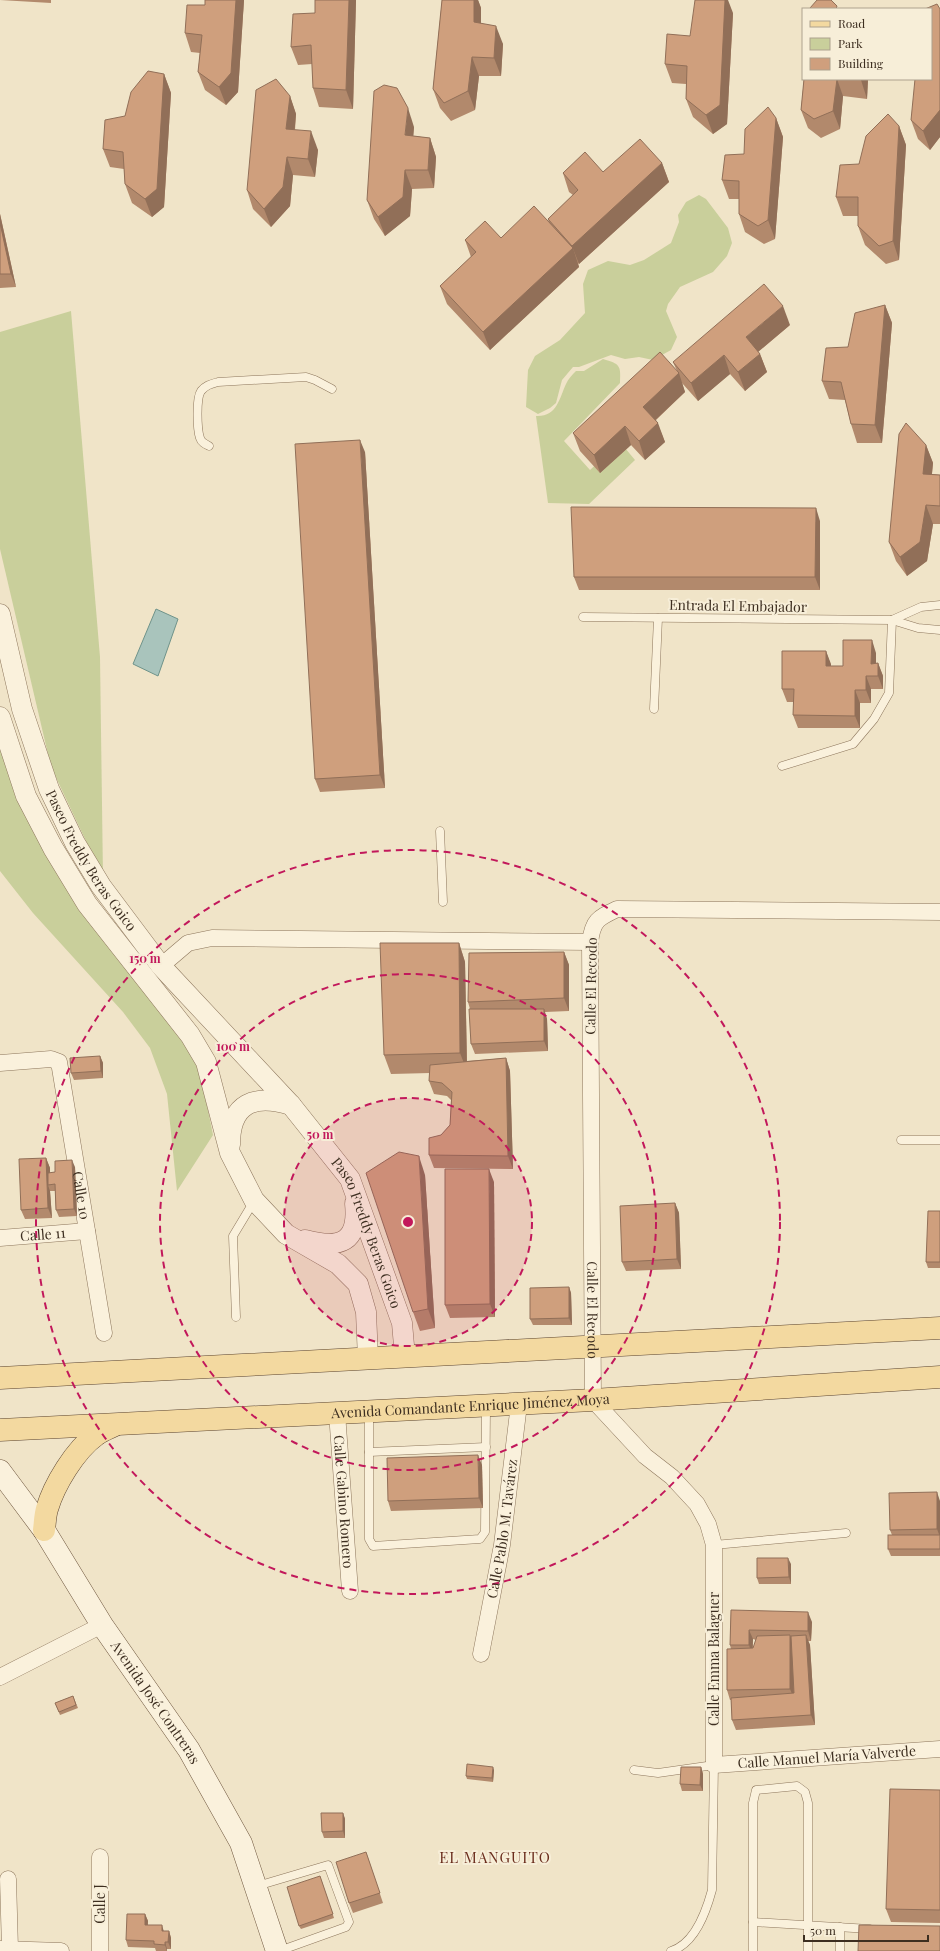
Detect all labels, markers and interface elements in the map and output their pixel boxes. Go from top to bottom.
legend [802,8,932,80]
text: Road [838,15,865,31]
text: Park [838,35,863,51]
text: Building [838,55,884,71]
street label: Entrada El Embajador [669,595,808,616]
street label: Paseo Freddy Beras Goico [42,786,142,935]
street label: Calle El Recodo [580,937,601,1035]
text: 150 m [129,950,161,966]
text: 100 m [216,1038,250,1054]
text: 50 m [307,1126,334,1142]
street label: Paseo Freddy Beras Goico [327,1153,406,1311]
street label: Calle 10 [68,1170,95,1221]
centre of rings [401,1215,415,1229]
street label: Calle 11 [19,1223,66,1245]
street label: Calle El Recodo [583,1261,603,1359]
street label: Avenida Comandante Enrique Jiménez Moya [330,1389,610,1422]
street label: Calle Gabino Romero [330,1435,358,1569]
street label: Calle Pablo M. Tavárez [482,1458,521,1600]
street label: Calle Emma Balaguer [704,1591,723,1726]
street label: Avenida José Contreras [106,1636,205,1767]
street label: Calle Manuel María Valverde [737,1741,917,1772]
district label: EL MANGUITO [439,1847,551,1867]
street label: Calle J [90,1884,109,1924]
scale bar [804,1917,928,1943]
text: 50 m [810,1922,836,1938]

